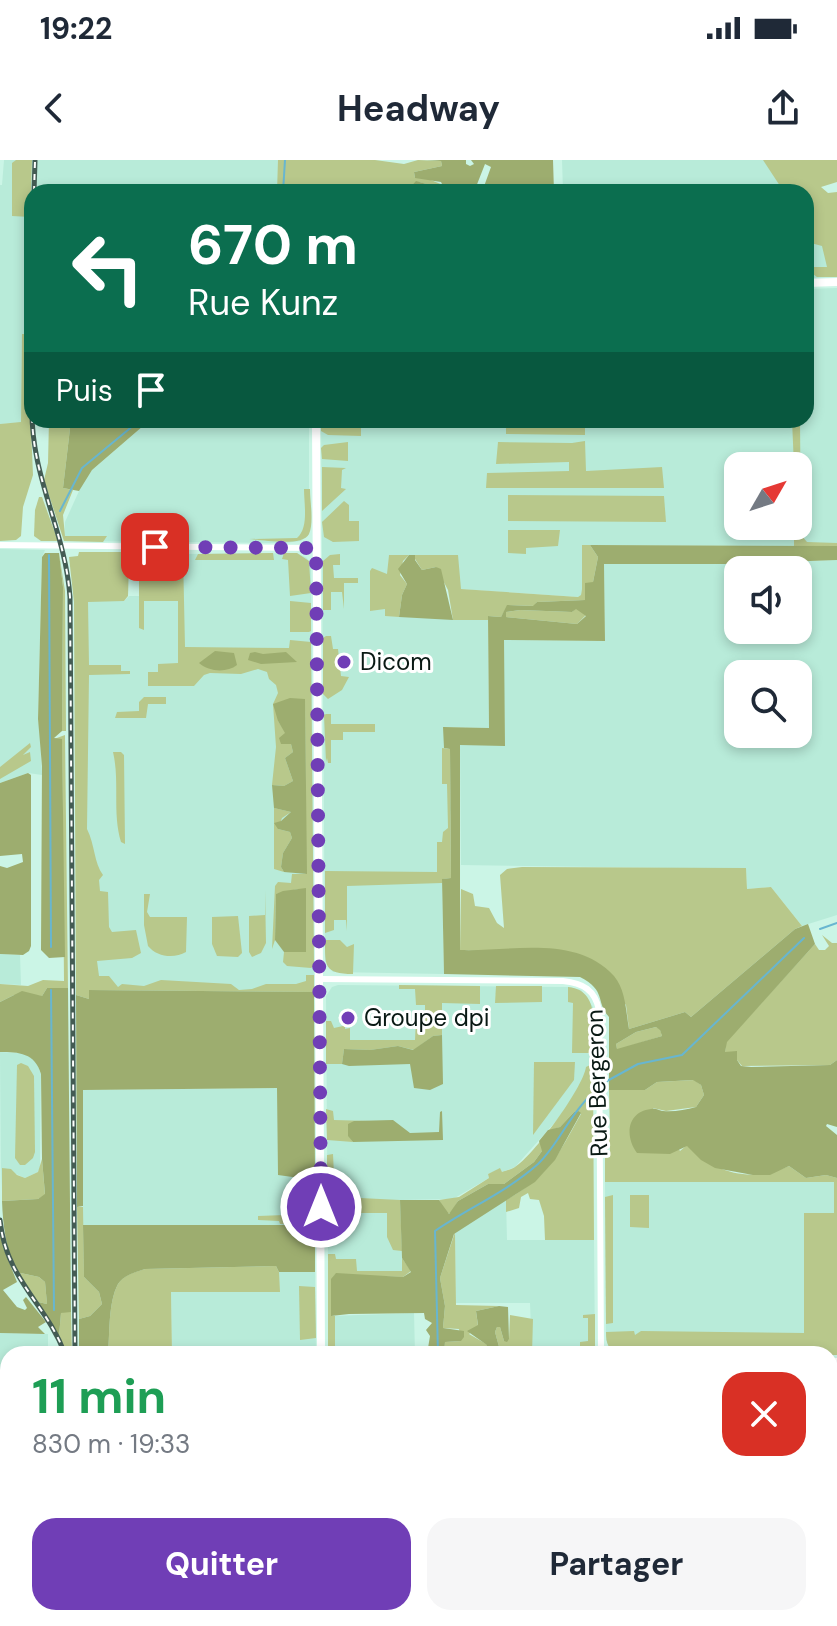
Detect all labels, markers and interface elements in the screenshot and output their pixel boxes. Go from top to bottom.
text: 19:22 [40,9,112,48]
text: Headway [337,85,500,132]
icon: back [32,86,76,130]
icon: share [761,86,805,130]
text: 670 m [188,208,358,281]
icon: left [56,216,160,320]
text: Rue Kunz [188,279,338,326]
icon: arrive [129,368,173,412]
text: Puis [56,371,113,410]
north arrow [724,452,812,540]
map controls [724,452,812,748]
pin [121,513,189,581]
icon: arrive [133,525,177,569]
button: sound [724,556,812,644]
place label: Dicom [360,646,432,677]
marker: Dicom [335,653,353,671]
button: search [724,660,812,748]
place label: Groupe dpi [364,1002,489,1033]
marker: Groupe dpi [339,1009,357,1027]
street label: Rue Bergeron [578,1009,615,1157]
position arrow [279,1165,363,1249]
text: 11 min [32,1365,166,1428]
button: close [722,1372,806,1456]
text: 830 m · 19:33 [32,1427,190,1461]
button: Quitter [32,1518,411,1610]
button: Partager [427,1518,806,1610]

